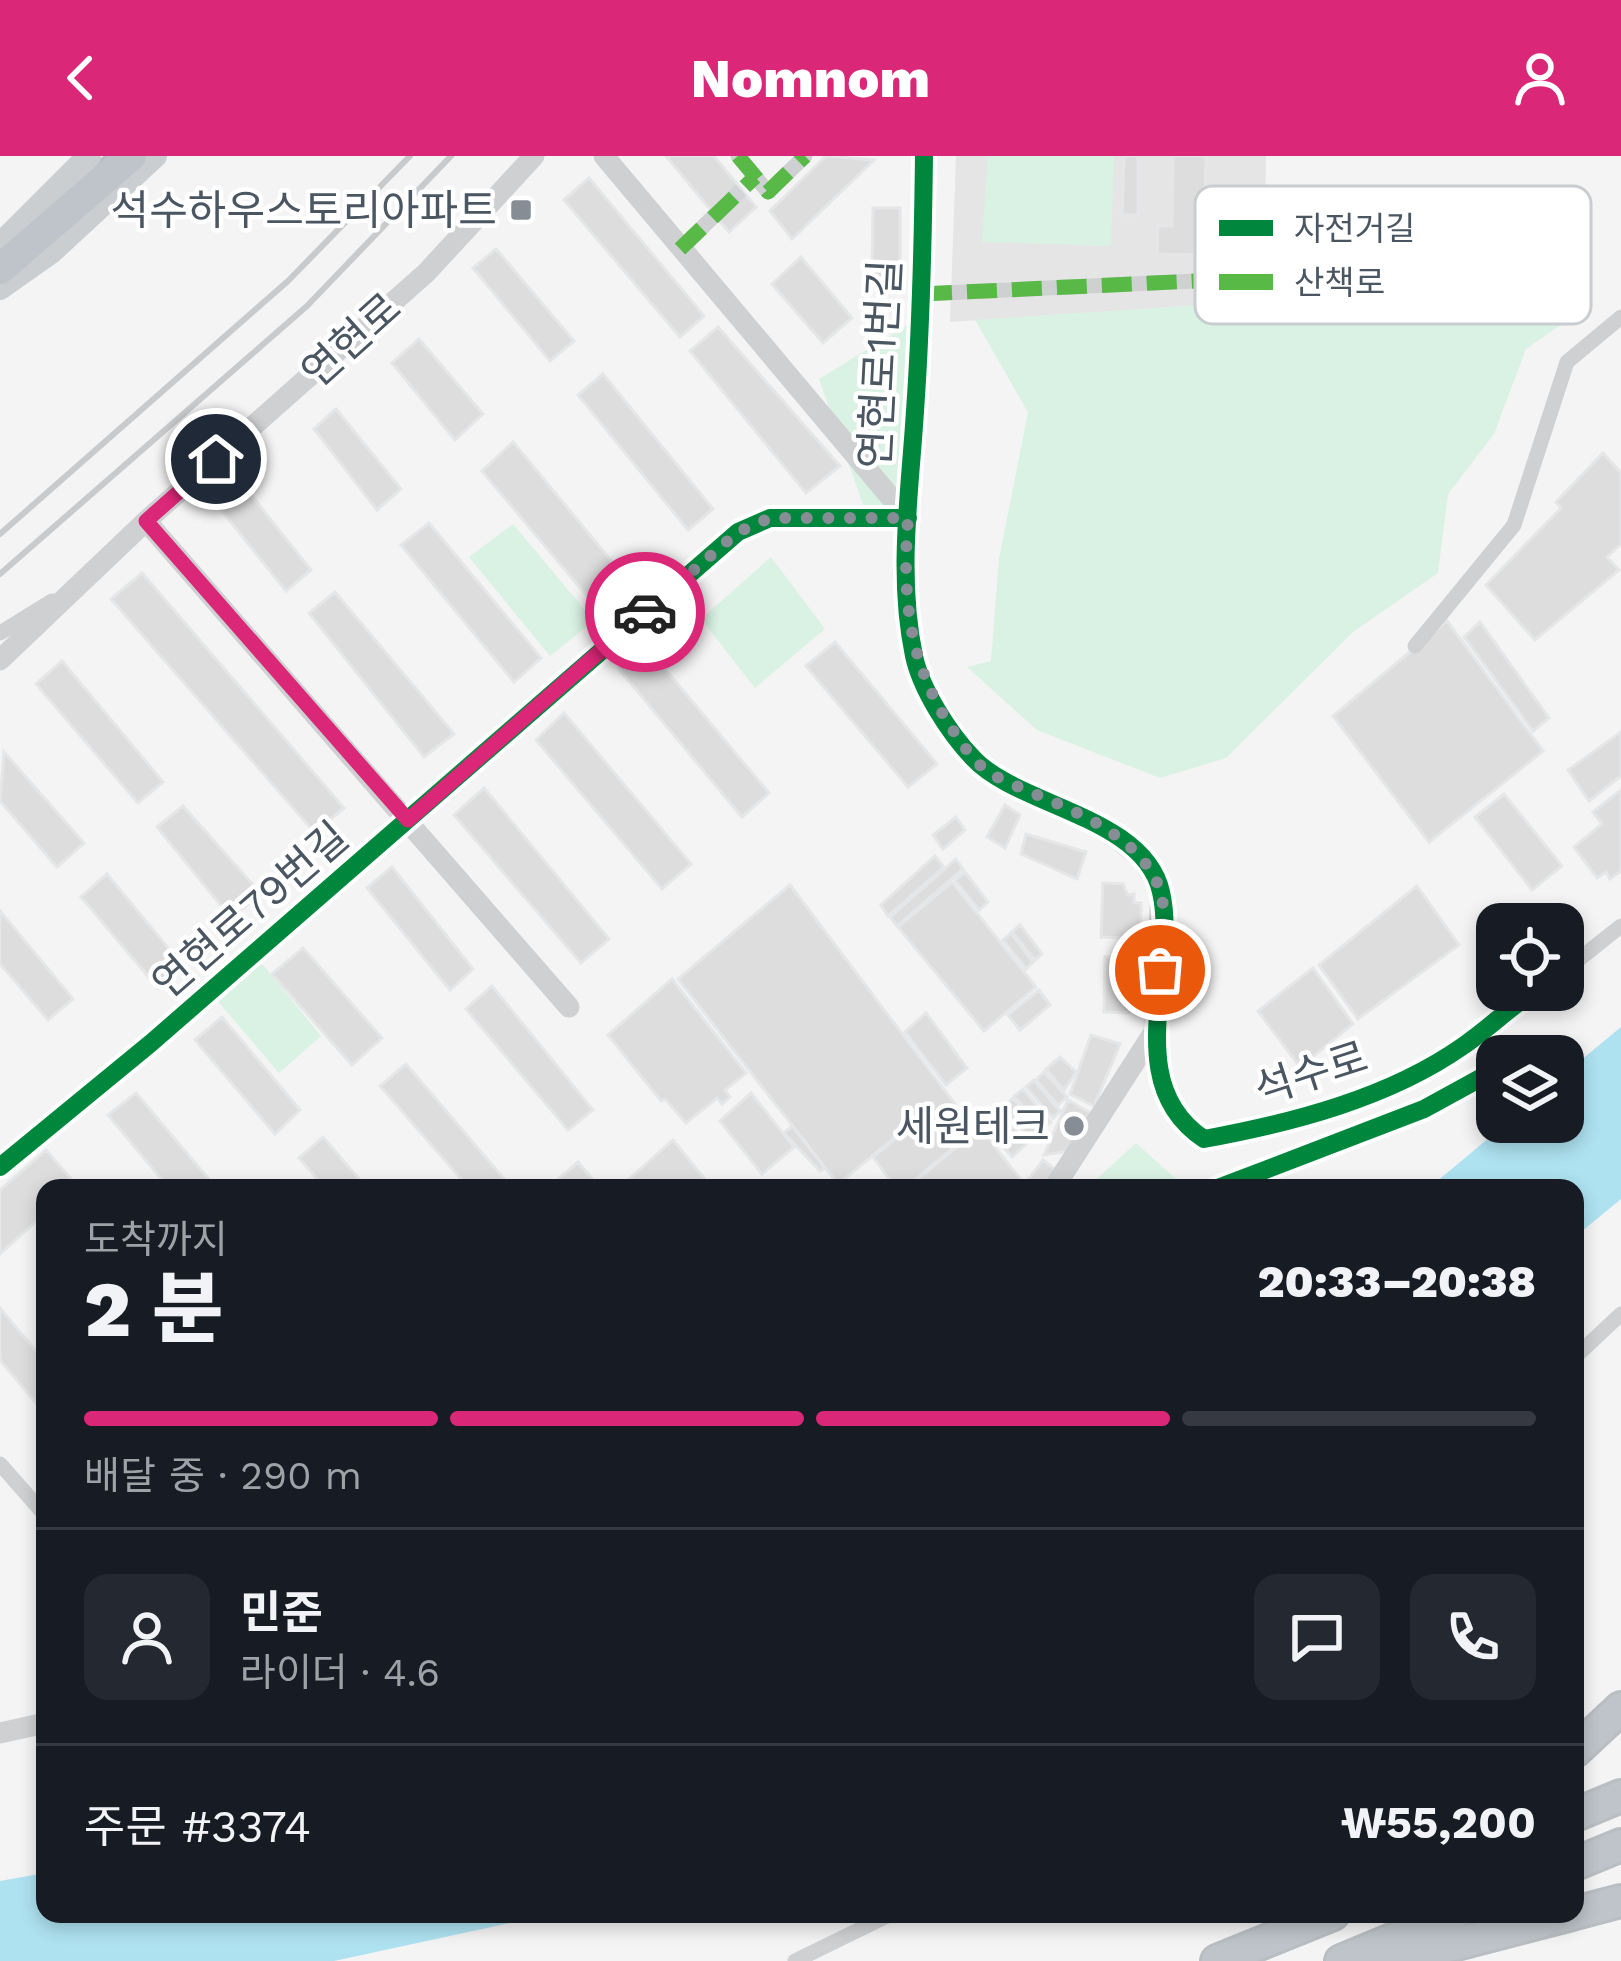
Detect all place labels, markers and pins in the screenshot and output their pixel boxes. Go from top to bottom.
place label: 석수하우스토리아파트 [111,186,497,235]
marker: 석수하우스토리아파트 [508,197,534,223]
pin [165,408,267,510]
pin [1109,919,1211,1021]
place label: 세원테크 [895,1102,1050,1151]
marker: 세원테크 [1061,1113,1087,1139]

